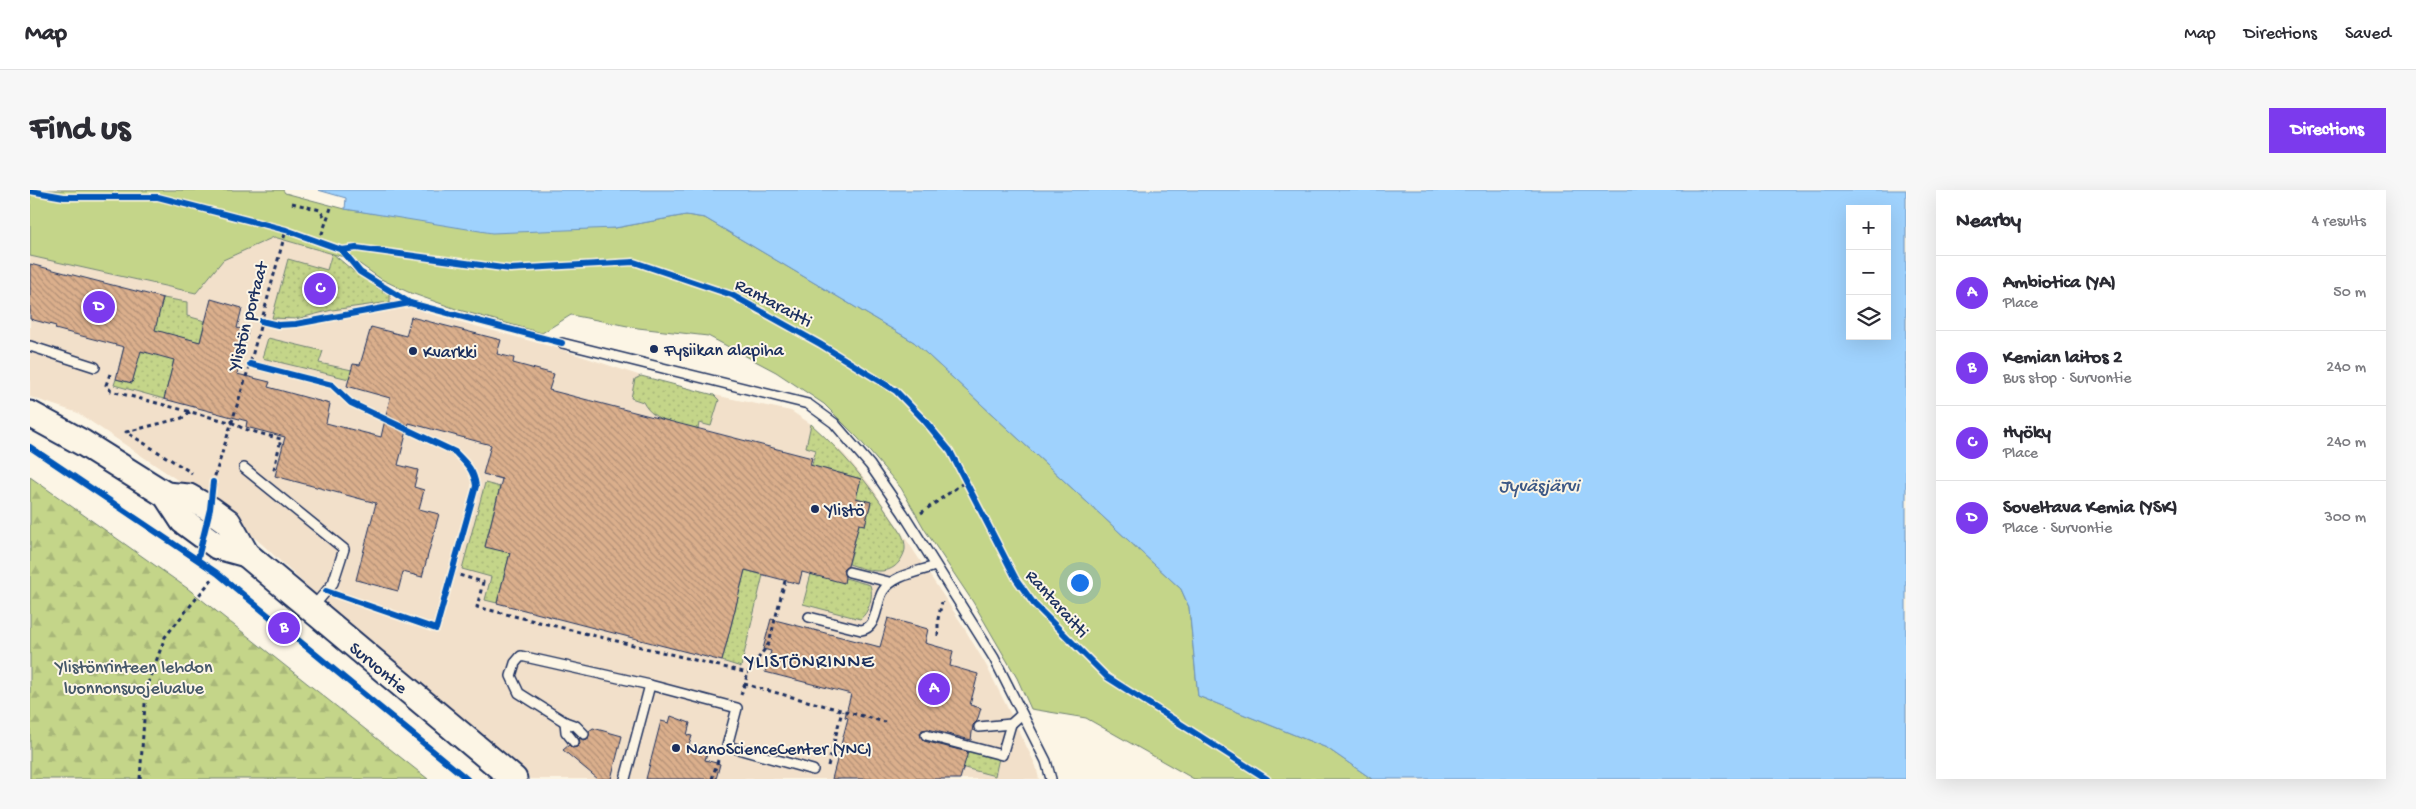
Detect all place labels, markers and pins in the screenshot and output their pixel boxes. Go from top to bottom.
pin: C [304,270,336,308]
pin: D [83,288,115,326]
place label: Fysiikan alapiha [663,341,785,362]
place label: Kvarkki [423,343,477,364]
marker: Fysiikan alapiha [648,343,660,355]
marker: Kvarkki [407,345,419,357]
place label: Ylistö [823,501,865,522]
marker: Ylistö [809,503,821,515]
pin: B [268,609,300,647]
pin: A [918,670,950,708]
place label: NanoScienceCenter (YNC) [686,740,872,761]
marker: NanoScienceCenter (YNC) [670,742,682,754]

